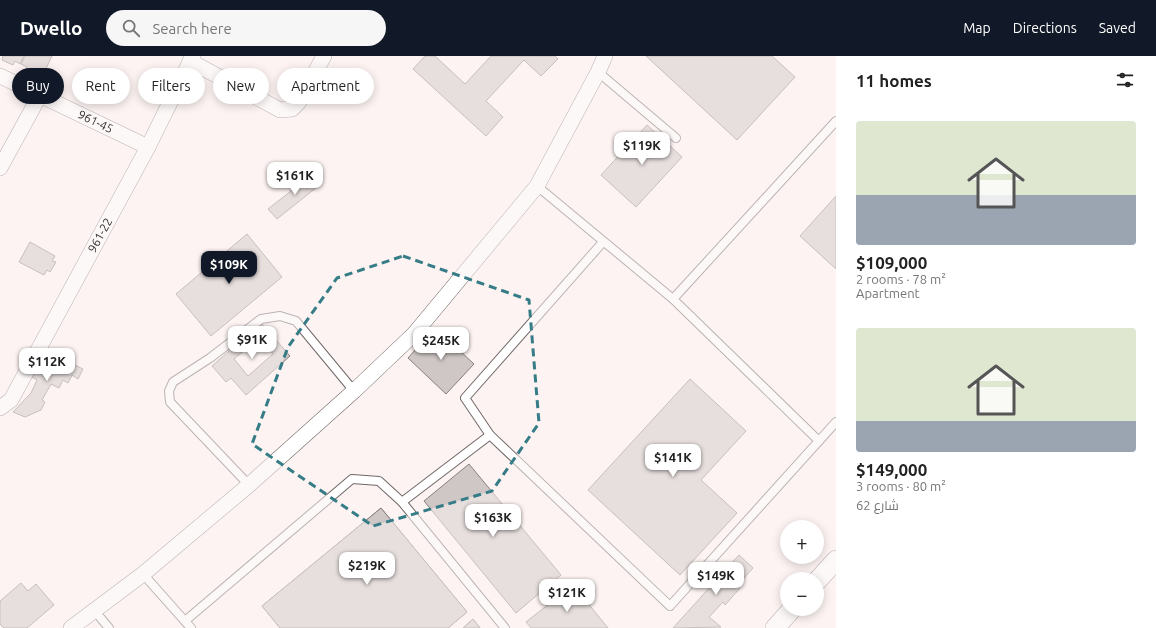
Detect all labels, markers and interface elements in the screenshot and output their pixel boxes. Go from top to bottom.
search box [106,10,386,46]
text: Dwello [20,17,82,39]
icon: search [120,17,142,39]
text: Search here [152,20,232,37]
text: Map [963,20,991,36]
text: Directions [1013,20,1077,36]
text: Saved [1099,20,1136,36]
chip: Buy [12,68,64,104]
chip: Rent [72,68,130,104]
chip: Filters [138,68,205,104]
chip: New [213,68,269,104]
chip: Apartment [277,68,374,104]
icon: filters [1114,69,1136,91]
text: 11 homes [856,71,932,90]
street label: 961-45 [76,107,115,135]
pin: $119K [614,132,670,166]
text: $119K [623,138,661,152]
icon: home [960,147,1032,219]
pin: $161K [267,162,323,196]
text: $161K [276,168,314,182]
street label: 961-22 [85,215,114,255]
pin: $109K [201,251,257,285]
text: $109,000 [856,253,927,272]
text: $109K [210,257,248,271]
text: 2 rooms · 78 m² [856,272,946,286]
text: Apartment [856,286,920,300]
pin: $91K [228,326,276,360]
pin: $245K [413,327,469,361]
text: $91K [237,332,267,346]
text: $245K [422,333,460,347]
pin: $112K [19,348,75,382]
text: $112K [28,354,66,368]
icon: home [960,354,1032,426]
pin: $141K [645,444,701,478]
text: $141K [654,450,692,464]
text: $149,000 [856,460,927,479]
text: 3 rooms · 80 m² [856,479,946,493]
text: شارع 62 [856,498,899,512]
pin: $163K [465,504,521,538]
text: $163K [474,510,512,524]
map controls [780,520,824,616]
button: + [780,520,824,564]
pin: $219K [339,552,395,586]
text: $219K [348,558,386,572]
pin: $149K [688,562,744,596]
text: $149K [697,568,735,582]
button: − [780,572,824,616]
pin: $121K [539,579,595,613]
text: $121K [548,585,586,599]

